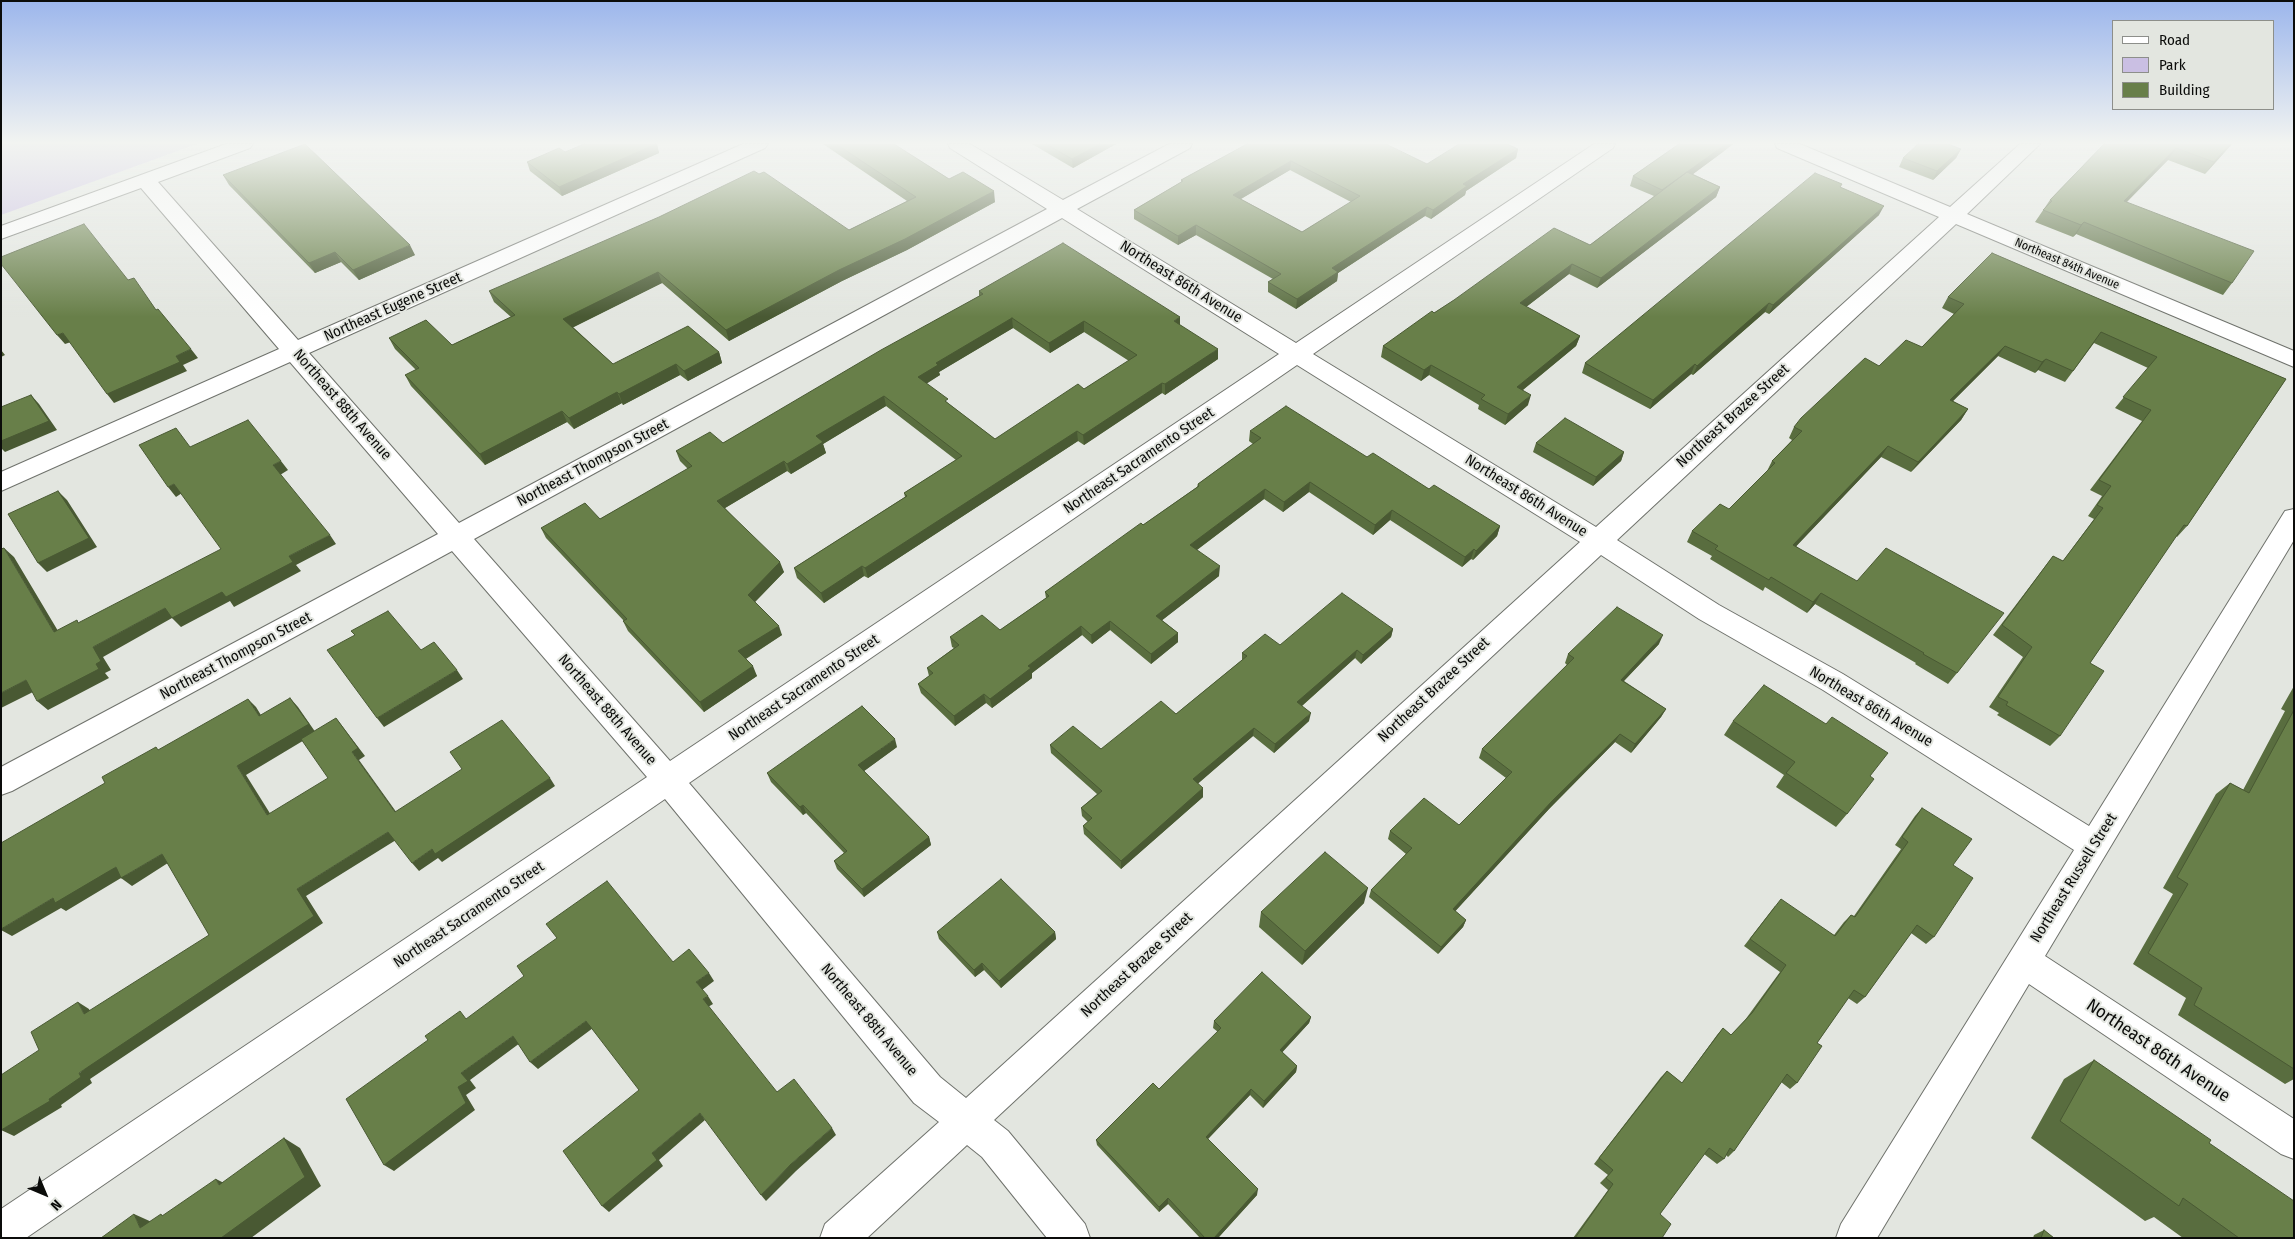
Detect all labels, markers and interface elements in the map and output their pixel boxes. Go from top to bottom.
legend [2112,20,2275,110]
text: Road [2159,31,2190,49]
text: Park [2159,56,2186,74]
text: Building [2159,81,2210,99]
street label: Northeast 84th Avenue [2012,235,2122,293]
street label: Northeast 86th Avenue [1117,237,1245,327]
street label: Northeast Eugene Street [321,268,465,346]
street label: Northeast 88th Avenue [289,346,395,464]
street label: Northeast Brazee Street [1673,361,1793,471]
street label: Northeast Sacramento Street [1060,404,1218,518]
street label: Northeast Thompson Street [514,415,672,511]
street label: Northeast 86th Avenue [1462,451,1590,541]
street label: Northeast Thompson Street [157,608,315,704]
street label: Northeast Sacramento Street [725,631,883,745]
street label: Northeast Brazee Street [1375,634,1493,746]
street label: Northeast 88th Avenue [554,651,660,769]
street label: Northeast 86th Avenue [1806,663,1936,751]
street label: Northeast Russell Street [2027,810,2121,946]
street label: Northeast Sacramento Street [390,858,548,972]
street label: Northeast Brazee Street [1078,909,1196,1021]
street label: Northeast 88th Avenue [817,960,921,1080]
street label: Northeast 86th Avenue [2082,995,2234,1107]
north arrow [20,1169,70,1219]
text: N [47,1196,65,1214]

